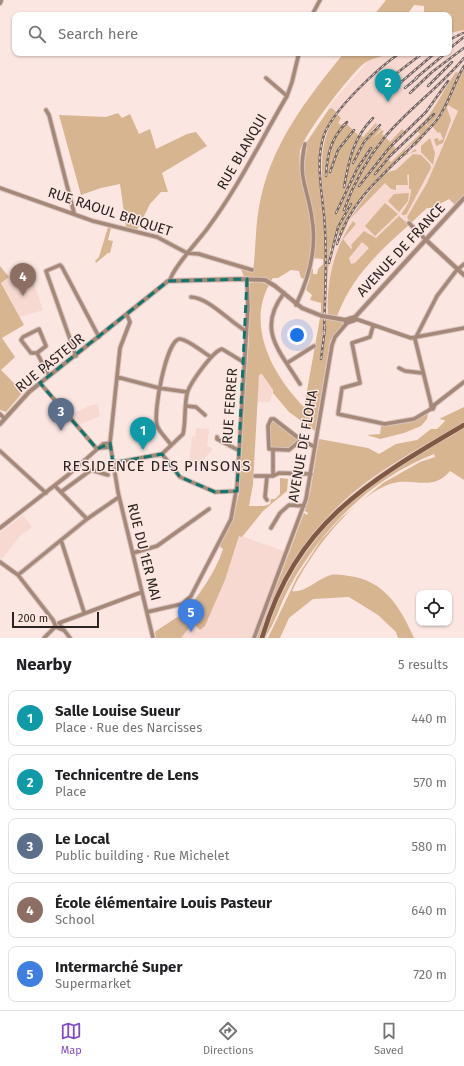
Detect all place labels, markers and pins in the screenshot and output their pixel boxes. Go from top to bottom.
pin: 2 [375,69,401,102]
pin: 4 [10,263,36,296]
pin: 3 [48,398,74,431]
pin: 1 [130,417,156,450]
pin: 5 [178,599,204,632]

